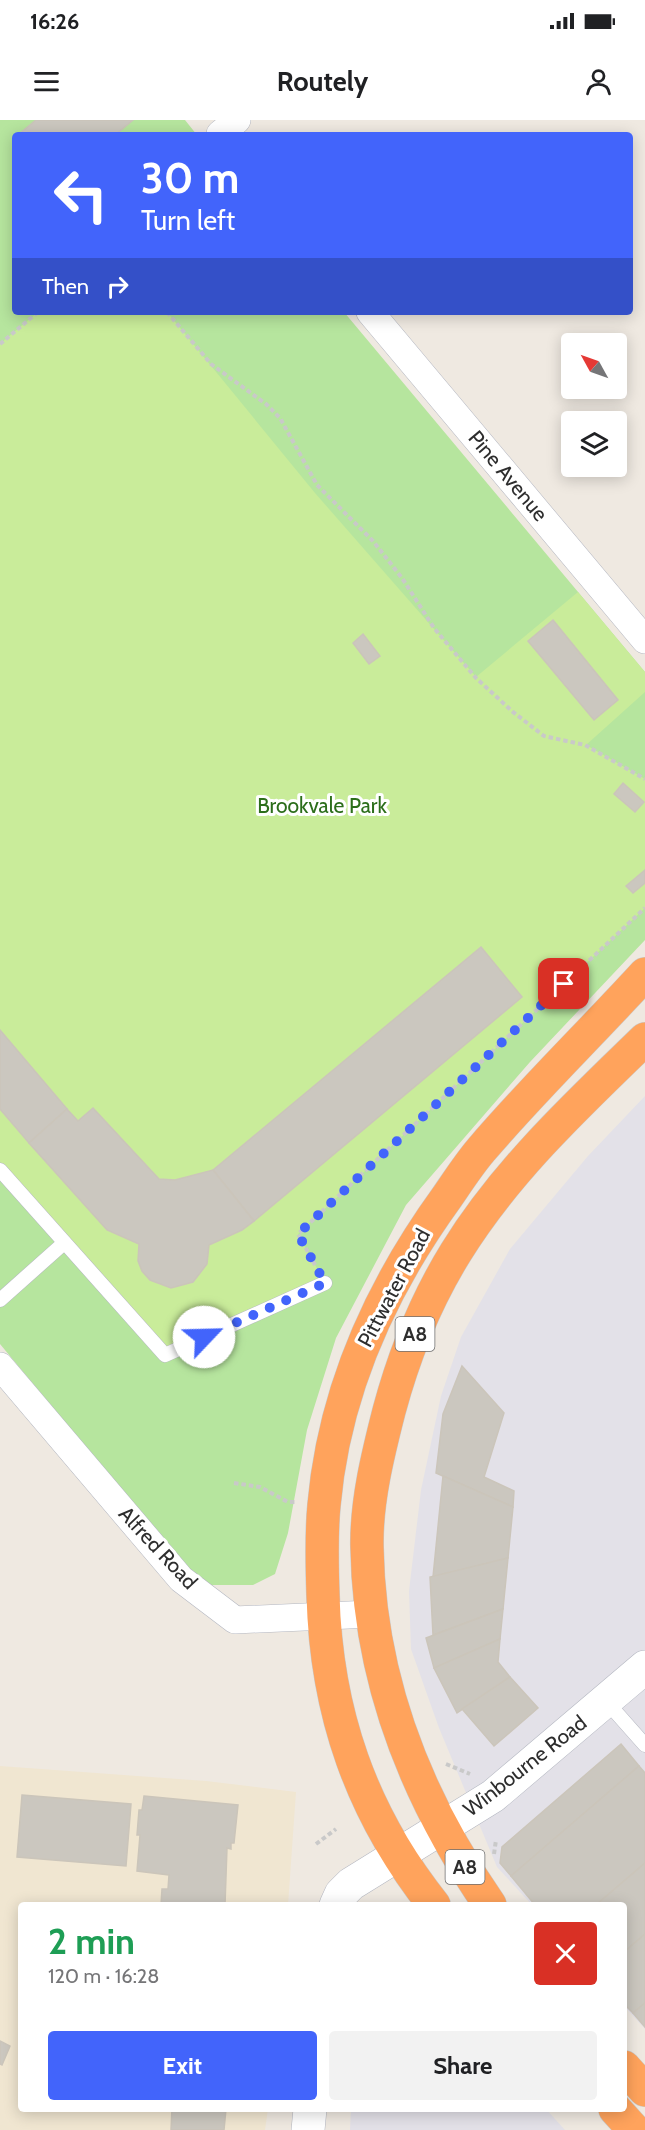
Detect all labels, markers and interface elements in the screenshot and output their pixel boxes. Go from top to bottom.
text: 16:26 [30,8,79,35]
icon: menu [30,65,63,98]
text: Routely [277,65,368,98]
icon: person [582,65,615,98]
text: 30 m [141,152,239,204]
icon: left [42,156,120,234]
text: Turn left [141,204,235,237]
icon: right [101,270,134,303]
text: Then [42,273,89,300]
north arrow [561,333,627,399]
map controls [561,333,627,477]
button: layers [561,411,627,477]
street label: Pine Avenue [463,425,554,526]
park label: Brookvale Park [257,793,387,818]
pin [538,958,589,1009]
icon: arrive [547,967,580,1000]
street label: Pittwater Road [352,1224,435,1351]
position arrow [172,1305,236,1369]
road number: A8 [396,1317,434,1351]
street label: Alfred Road [114,1501,203,1594]
street label: Winbourne Road [458,1710,591,1821]
road number: A8 [446,1850,484,1884]
text: 2 min [48,1919,135,1963]
button: close [534,1922,597,1985]
text: 120 m · 16:28 [48,1964,159,1988]
button: Exit [48,2031,317,2100]
button: Share [329,2031,597,2100]

